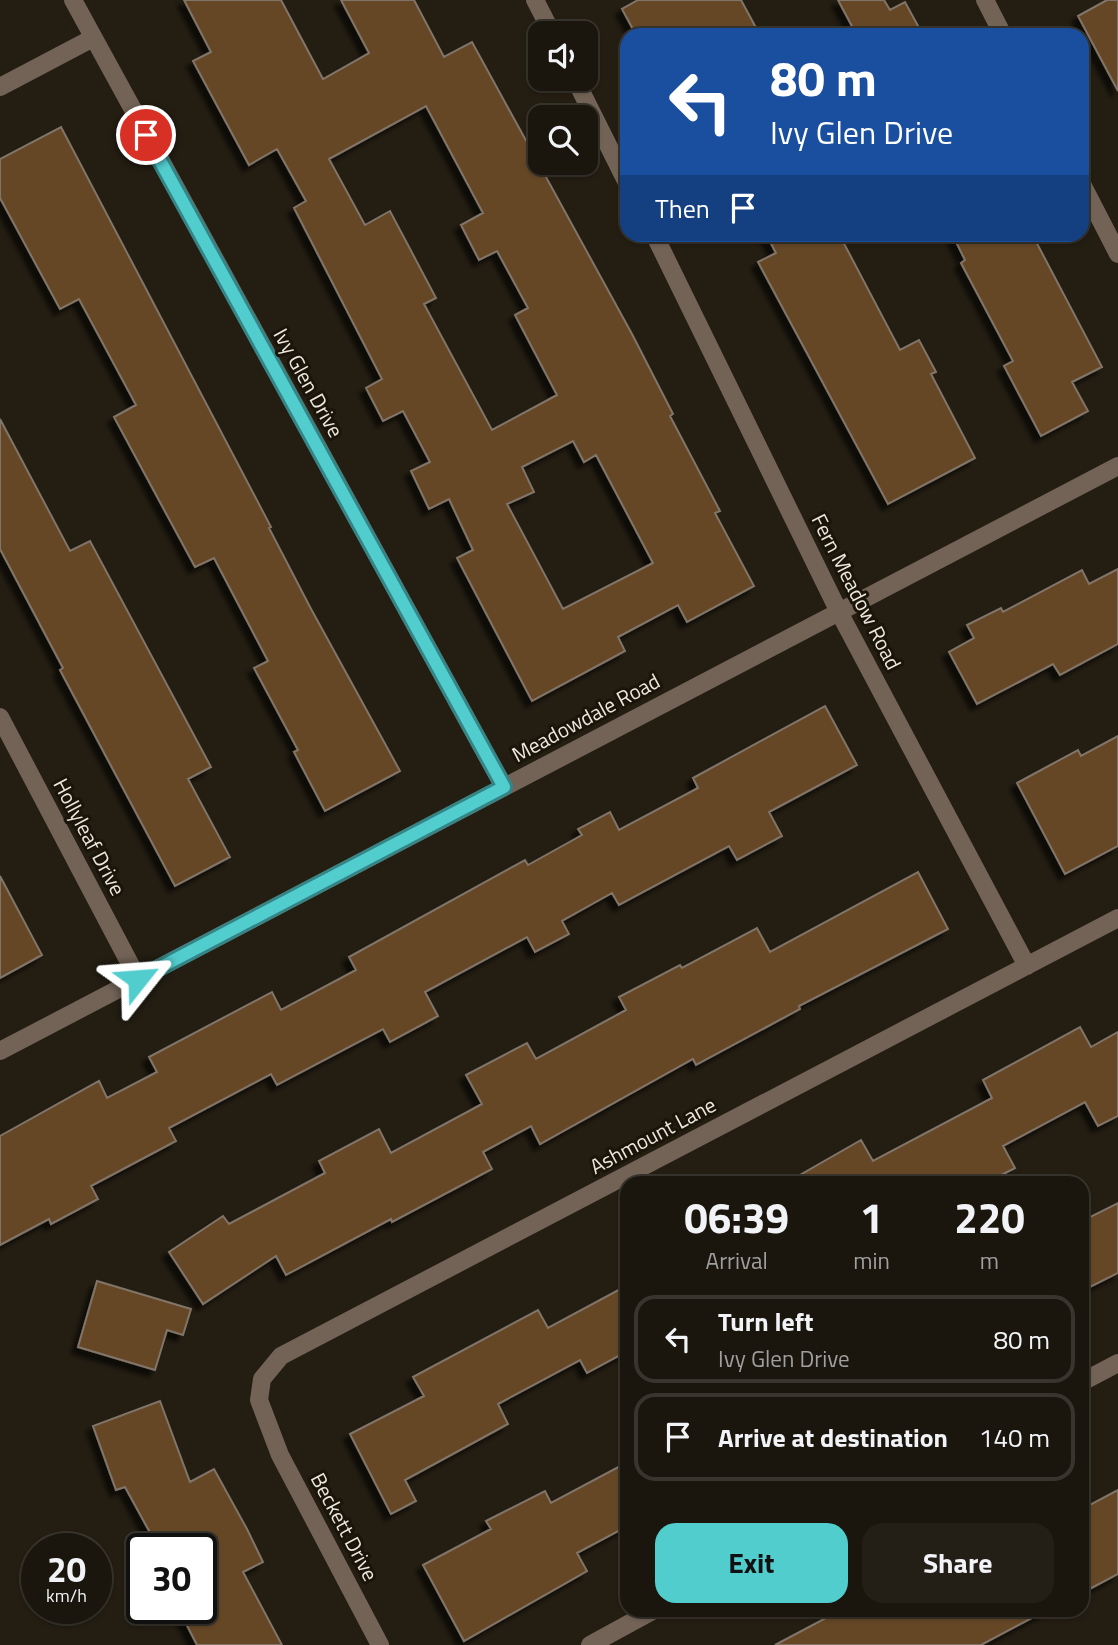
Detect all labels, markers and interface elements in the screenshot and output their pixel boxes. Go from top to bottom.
map controls [528,21,598,175]
button: sound [528,21,598,91]
text: 80 m [770,40,877,115]
icon: left [655,56,746,147]
pin [116,105,176,165]
button: search [528,105,598,175]
text: Ivy Glen Drive [770,108,953,156]
icon: arrive [127,116,165,154]
text: Then [655,189,710,228]
icon: arrive [724,189,762,227]
street label: Ivy Glen Drive [266,322,352,443]
street label: Fern Meadow Road [804,508,910,675]
street label: Meadowdale Road [506,665,665,770]
street label: Hollyleaf Drive [46,772,134,901]
position arrow [101,942,175,1016]
street label: Ashmount Lane [584,1088,721,1182]
text: 06:39 [684,1185,789,1249]
text: 1 [860,1185,883,1249]
text: 220 [954,1185,1025,1249]
text: Arrival [705,1243,768,1278]
text: min [853,1243,890,1278]
text: m [980,1243,999,1278]
text: Turn left [718,1302,813,1341]
icon: left [659,1320,697,1358]
text: 80 m [993,1320,1050,1359]
text: Ivy Glen Drive [718,1341,850,1376]
icon: arrive [659,1418,697,1456]
text: Arrive at destination [718,1418,948,1457]
text: 140 m [979,1418,1050,1457]
street label: Beckett Drive [303,1467,387,1586]
button: Exit [655,1523,848,1603]
button: Share [862,1523,1054,1603]
speed limit sign: 30 [126,1533,217,1624]
text: 20 [47,1542,86,1596]
text: km/h [46,1582,87,1609]

